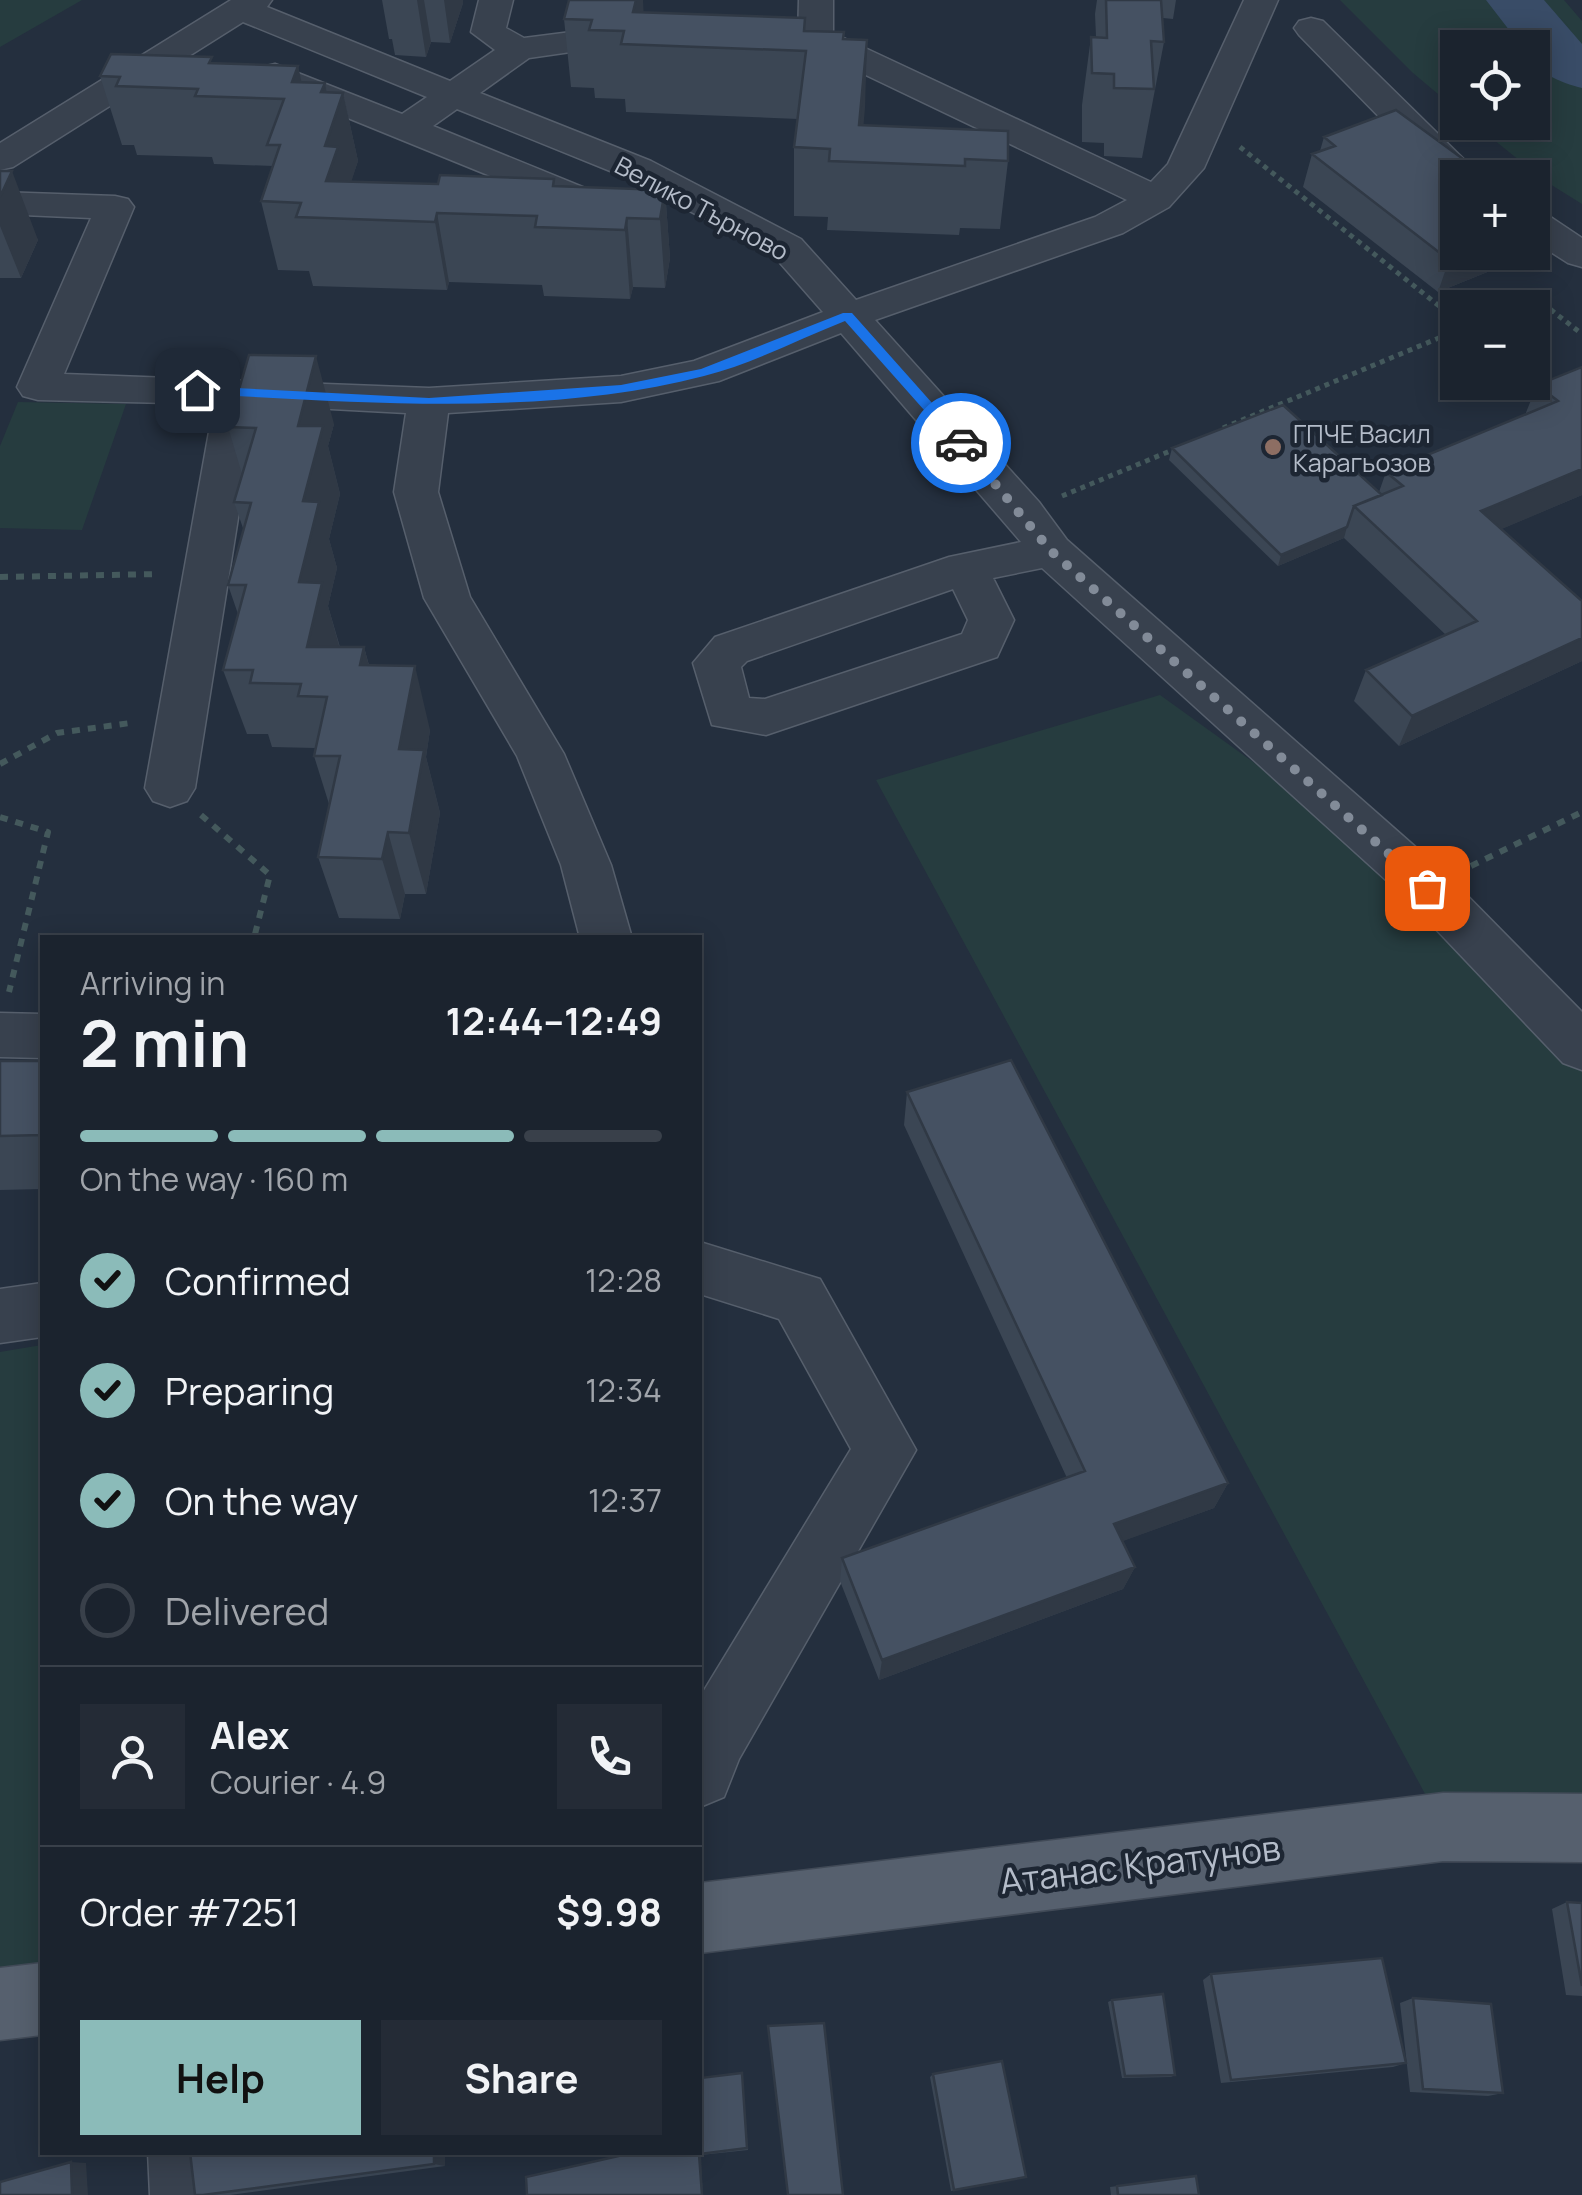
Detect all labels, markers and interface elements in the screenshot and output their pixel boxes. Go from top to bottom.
map controls [1440,30,1550,400]
button: locate [1440,30,1550,140]
street label: Велико Търново [609,148,795,268]
button: + [1440,160,1550,270]
button: − [1440,290,1550,400]
pin [155,348,240,433]
icon: home [170,363,225,418]
courier [911,393,1011,493]
icon: car [934,416,989,471]
place label: ГПЧЕ Васил Карагьозов [1293,416,1431,480]
marker: ГПЧЕ Васил Карагьозов [1262,436,1284,458]
pin [1385,846,1470,931]
icon: bag [1400,861,1455,916]
text: Arriving in [80,961,225,1005]
text: 12:44–12:49 [446,994,662,1046]
text: 2 min [80,998,249,1087]
text: On the way · 160 m [80,1157,348,1201]
icon: check [80,1253,135,1308]
text: Confirmed [165,1254,351,1306]
text: 12:28 [585,1258,662,1302]
icon: check [80,1363,135,1418]
text: Preparing [165,1364,334,1416]
text: 12:34 [585,1368,662,1412]
icon: check [80,1473,135,1528]
text: On the way [165,1474,358,1526]
text: 12:37 [588,1478,662,1522]
text: Delivered [165,1584,329,1636]
button: person [80,1704,185,1809]
button: phone [557,1704,662,1809]
text: Alex [210,1708,289,1760]
text: Courier · 4.9 [210,1760,386,1804]
street label: Атанас Кратунов [997,1823,1283,1905]
text: Order #7251 [80,1885,299,1937]
text: $9.98 [556,1885,662,1937]
button: Help [80,2020,361,2135]
button: Share [381,2020,662,2135]

